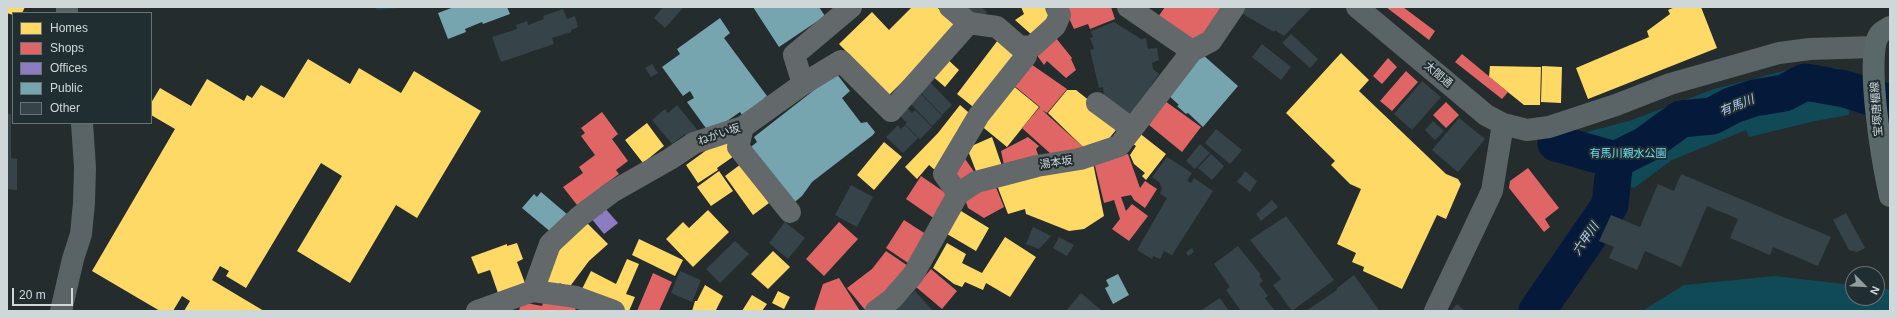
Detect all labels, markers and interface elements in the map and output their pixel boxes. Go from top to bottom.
legend [12,12,152,124]
text: Homes [50,21,88,35]
text: Shops [50,41,84,55]
street label: 太閤通 [1421,59,1455,91]
text: Offices [50,61,87,75]
text: Public [50,81,83,95]
street label: 宝塚唐櫃線 [1868,81,1886,137]
water label: 有馬川 [1718,93,1756,119]
text: Other [50,101,80,115]
street label: ねがい坂 [696,122,742,148]
park label: 有馬川親水公園 [1590,147,1666,161]
street label: 湯本坂 [1039,154,1073,172]
water label: 六甲川 [1570,220,1602,258]
north arrow [1845,266,1885,306]
scale bar [14,280,75,306]
text: N [1868,284,1882,297]
text: 20 m [19,288,46,302]

